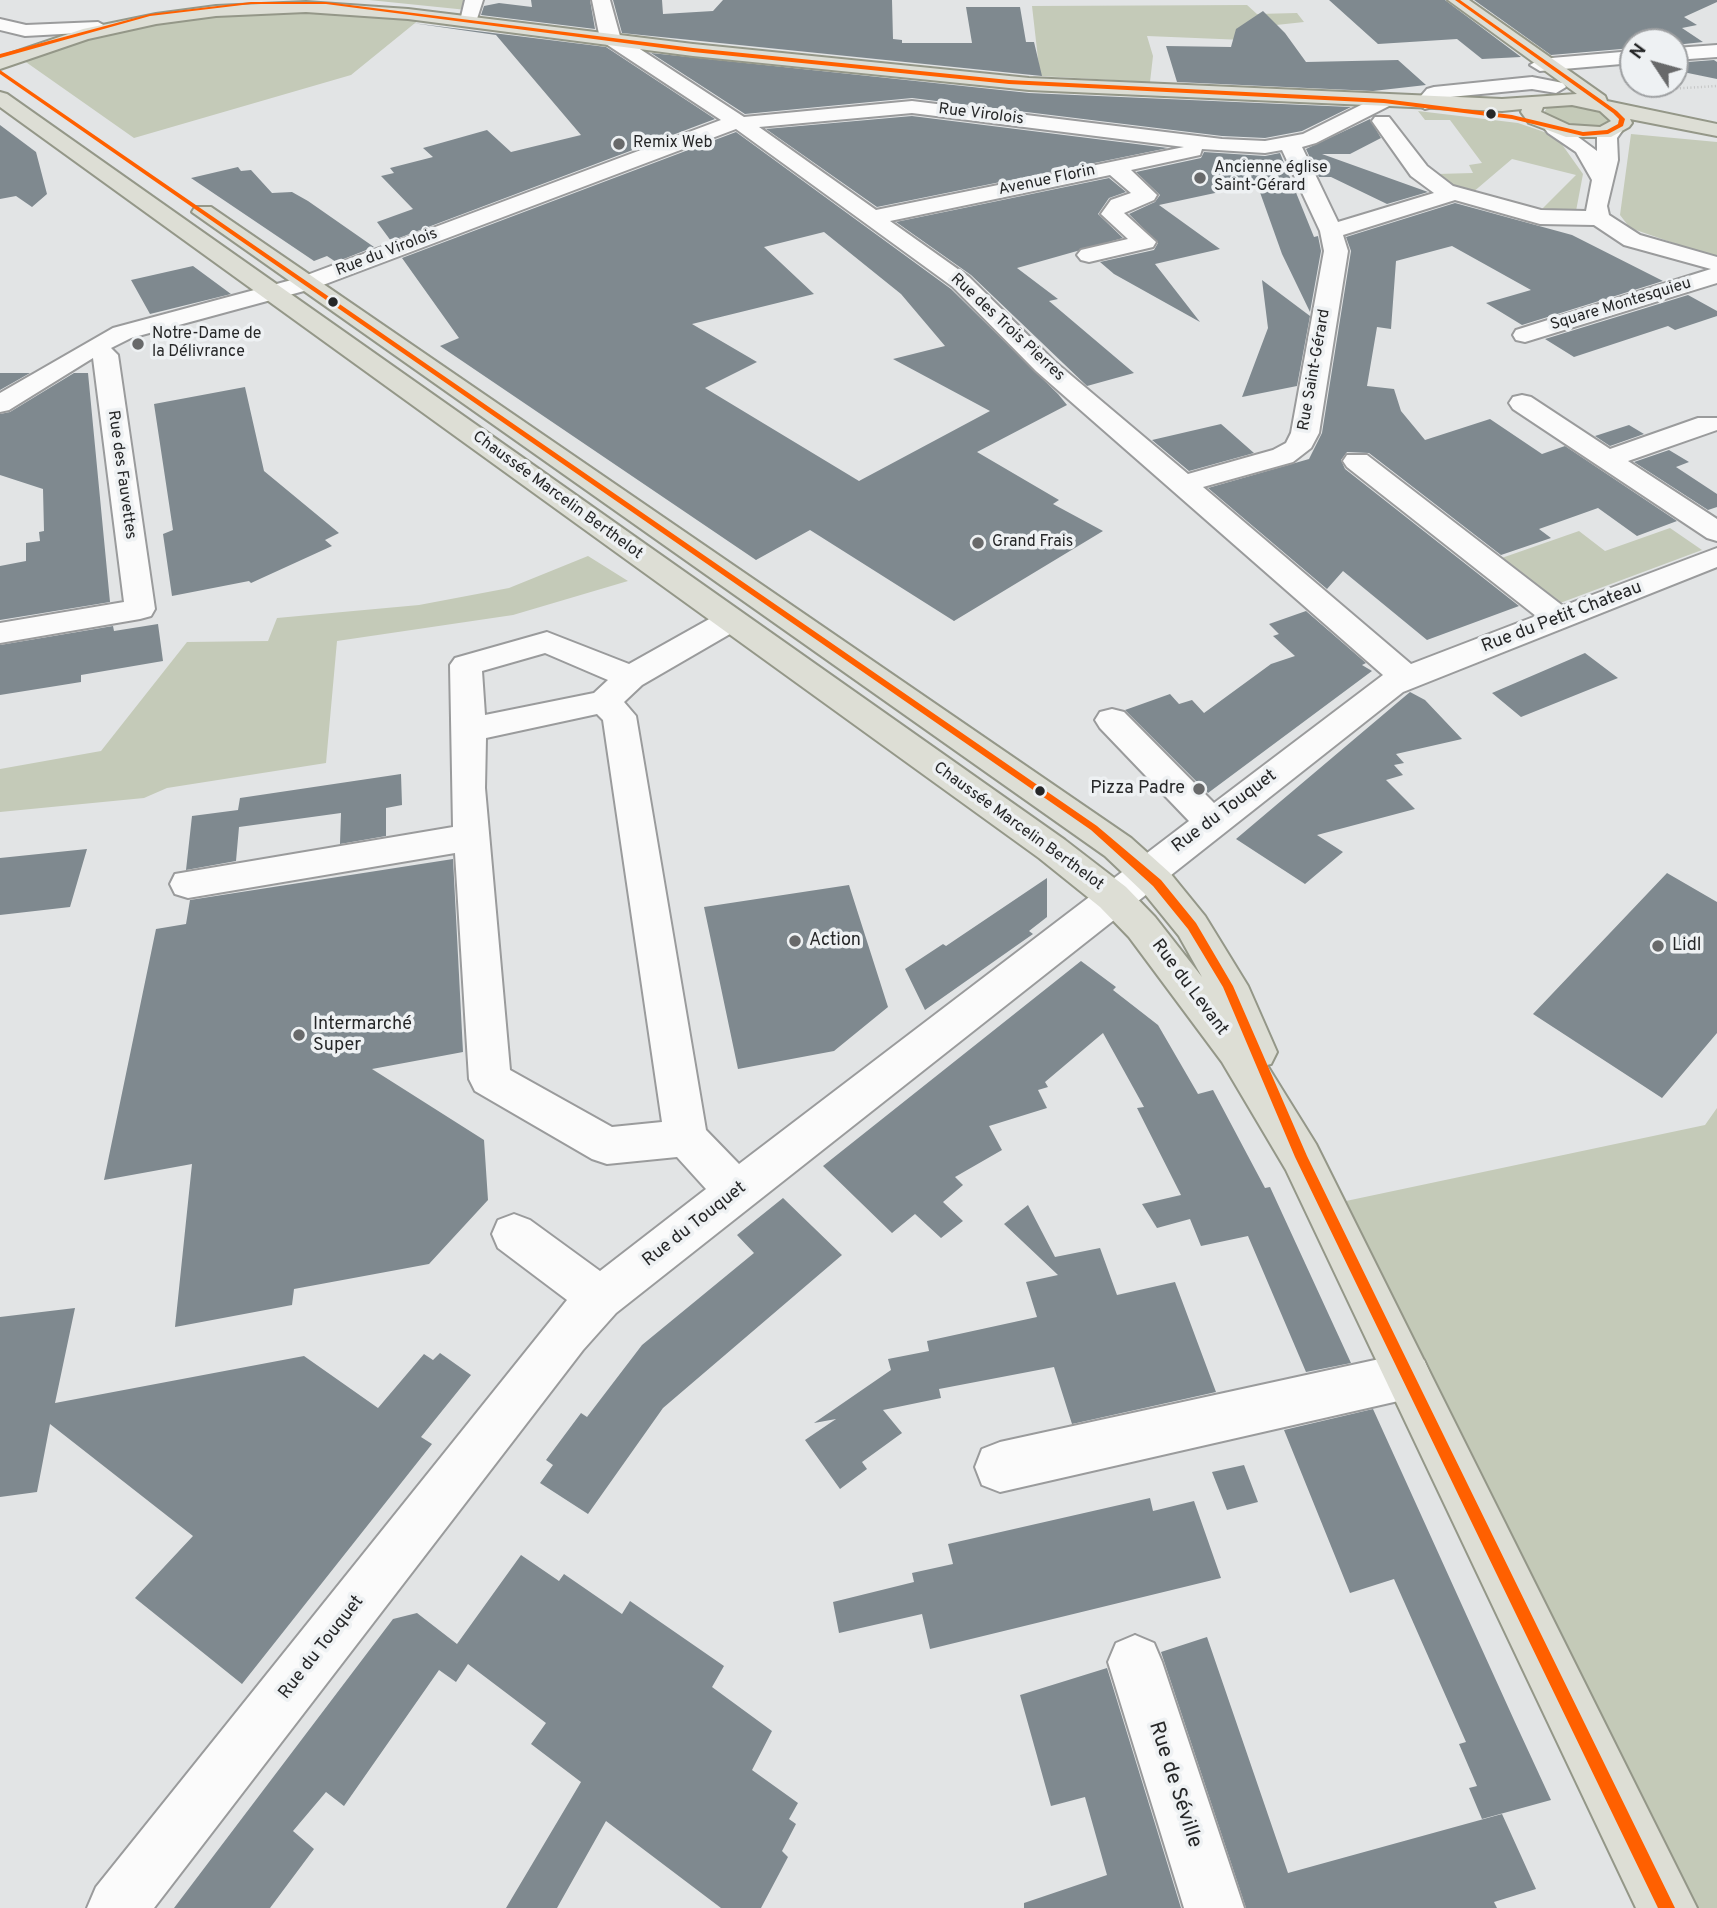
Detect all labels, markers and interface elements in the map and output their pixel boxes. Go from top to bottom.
north arrow [1619,28,1689,98]
text: N [1625,39,1652,64]
street label: Rue Virolois [937,100,1025,130]
unlabelled marker [1484,107,1498,121]
place label: Remix Web [633,134,712,154]
marker: Remix Web [611,136,627,152]
place label: Ancienne église Saint-Gérard [1214,159,1328,197]
street label: Avenue Florin [997,161,1097,201]
marker: Ancienne église Saint-Gérard [1192,170,1208,186]
street label: Rue du Virolois [333,225,441,281]
street label: Rue des Trois Pierres [946,270,1068,386]
street label: Square Montesquieu [1548,274,1694,336]
unlabelled marker [326,295,340,309]
street label: Rue Saint-Gérard [1295,308,1335,432]
place label: Notre-Dame de la Délivrance [152,325,261,363]
marker: Notre-Dame de la Délivrance [130,336,146,352]
street label: Rue des Fauvettes [102,409,140,541]
street label: Chaussée Marcelin Berthelot [468,428,646,564]
place label: Grand Frais [992,533,1073,553]
marker: Grand Frais [970,535,986,551]
street label: Rue du Petit Chateau [1479,577,1645,659]
street label: Chaussée Marcelin Berthelot [929,759,1107,895]
street label: Rue du Touquet [1168,766,1282,858]
place label: Pizza Padre [1090,778,1185,800]
marker: Pizza Padre [1191,781,1207,797]
unlabelled marker [1033,784,1047,798]
place label: Action [809,930,861,952]
marker: Action [787,933,803,949]
place label: Lidl [1672,935,1701,957]
street label: Rue du Levant [1146,936,1232,1040]
marker: Lidl [1650,938,1666,954]
place label: Intermarché Super [313,1014,412,1056]
marker: Intermarché Super [291,1027,307,1043]
street label: Rue du Touquet [639,1178,751,1272]
street label: Rue du Touquet [275,1592,369,1704]
street label: Rue de Séville [1142,1719,1206,1851]

